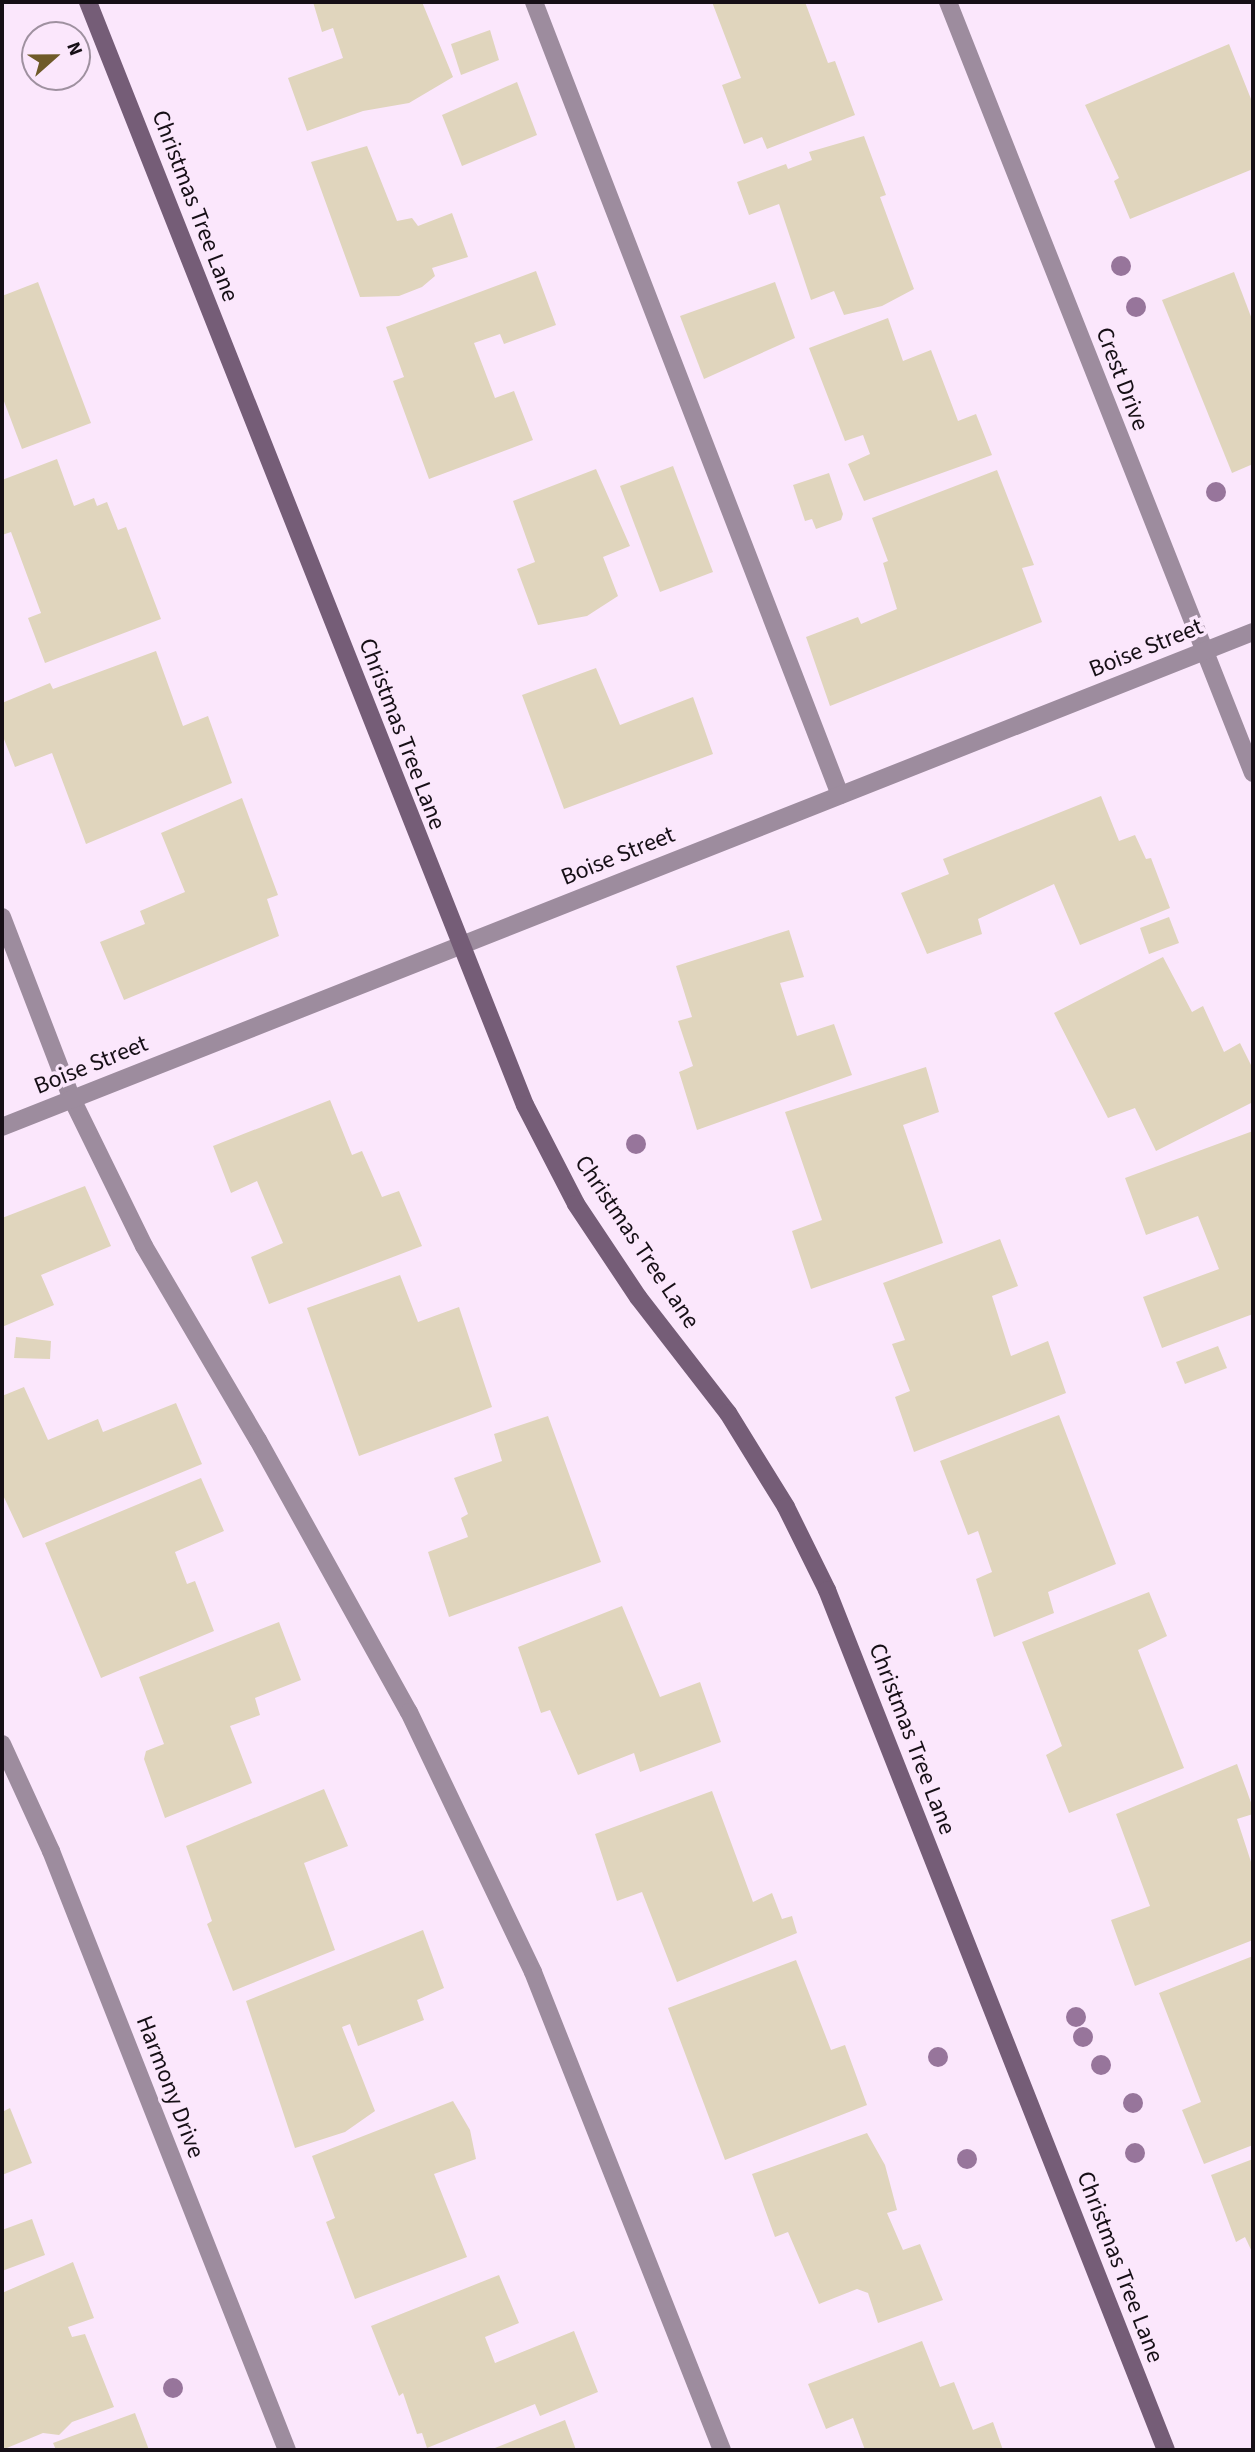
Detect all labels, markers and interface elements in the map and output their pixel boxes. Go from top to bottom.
north arrow [21,21,91,91]
text: N [59,38,89,60]
street label: Christmas Tree Lane [145,106,245,306]
street label: Crest Drive [1089,323,1155,435]
street label: Boise Street [1085,612,1207,684]
street label: Christmas Tree Lane [352,634,452,834]
street label: Boise Street [557,820,679,892]
street label: Boise Street [30,1029,152,1101]
street label: Christmas Tree Lane [568,1150,706,1334]
street label: Christmas Tree Lane [862,1639,962,1839]
street label: Harmony Drive [130,2012,210,2162]
street label: Christmas Tree Lane [1070,2167,1170,2367]

